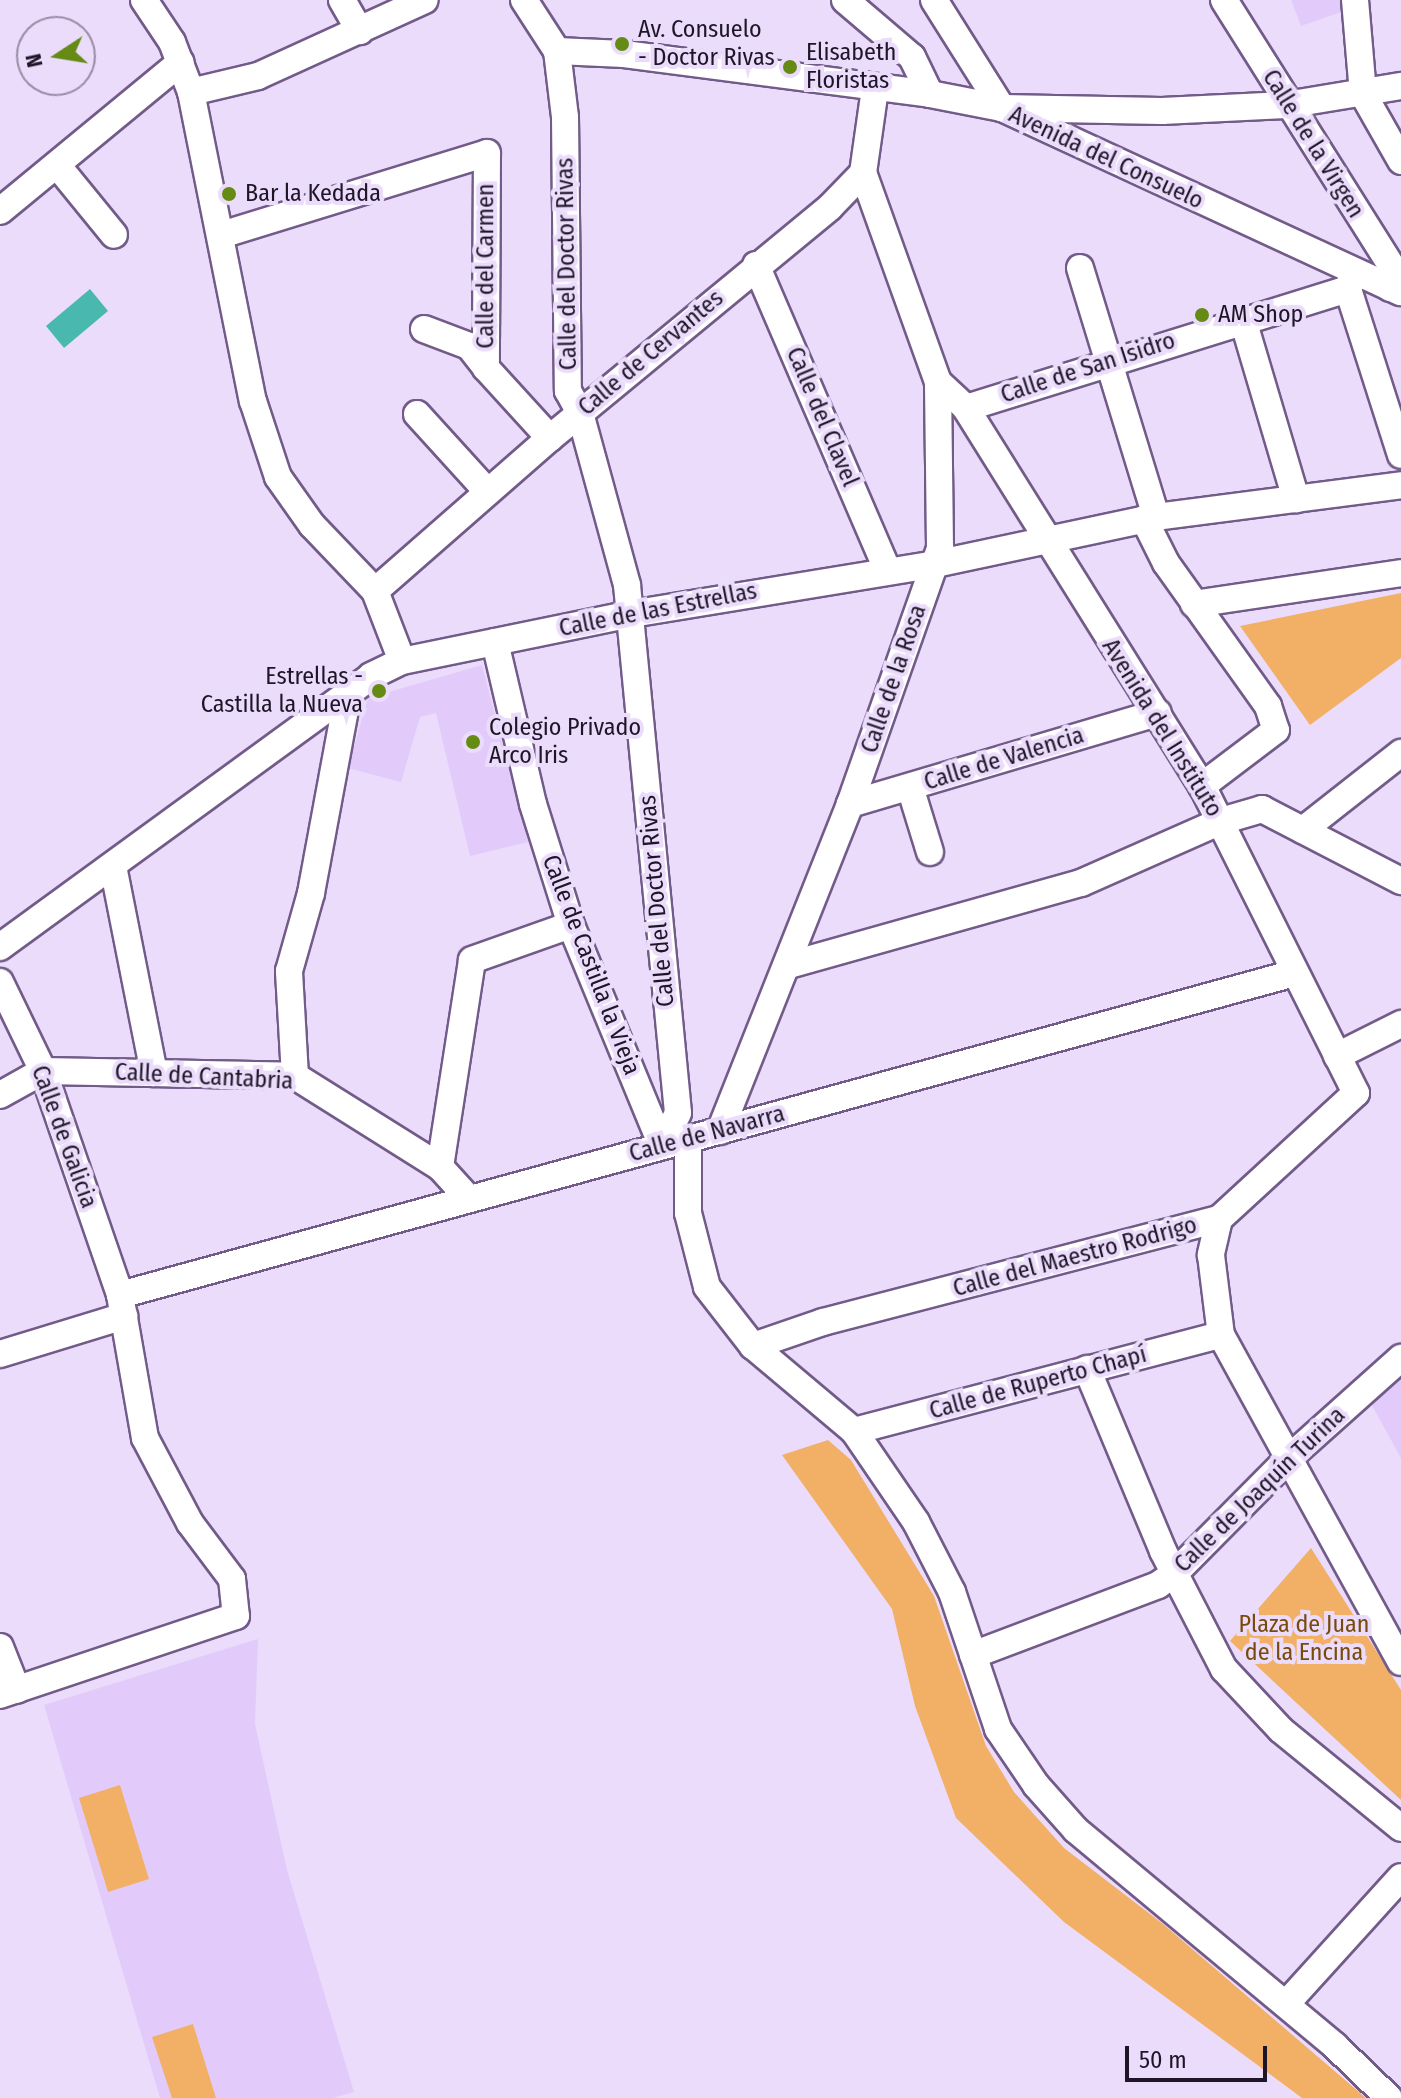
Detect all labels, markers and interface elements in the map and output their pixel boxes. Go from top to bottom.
north arrow [16,16,96,96]
place label: Av. Consuelo - Doctor Rivas [638,16,775,72]
marker: Av. Consuelo - Doctor Rivas [613,35,631,53]
place label: Elisabeth Floristas [806,39,896,95]
text: N [19,51,49,70]
marker: Elisabeth Floristas [781,58,799,76]
street label: Calle de la Virgen [1256,65,1370,223]
street label: Avenida del Consuelo [1004,100,1208,216]
street label: Calle del Doctor Rivas [551,158,583,370]
place label: Bar la Kedada [245,180,381,208]
street label: Calle del Carmen [472,183,500,349]
marker: Bar la Kedada [220,185,238,203]
street label: Calle de Cervantes [573,284,729,422]
place label: AM Shop [1218,301,1303,329]
marker: AM Shop [1193,306,1211,324]
street label: Calle de San Isidro [997,326,1179,410]
street label: Calle del Clavel [780,343,864,491]
street label: Calle de las Estrellas [557,577,759,643]
street label: Calle de la Rosa [855,601,933,757]
street label: Avenida del Instituto [1096,634,1228,822]
place label: Estrellas - Castilla la Nueva [201,663,363,719]
marker: Estrellas - Castilla la Nueva [370,682,388,700]
place label: Colegio Privado Arco Iris [489,714,641,770]
street label: Calle de Valencia [921,721,1087,797]
marker: Colegio Privado Arco Iris [464,733,482,751]
street label: Calle del Doctor Rivas [633,794,681,1008]
street label: Calle de Castilla la Vieja [536,851,646,1079]
street label: Calle de Cantabria [114,1058,294,1096]
street label: Calle de Galicia [25,1062,103,1212]
street label: Calle de Navarra [626,1099,788,1169]
street label: Calle del Maestro Rodrigo [950,1211,1200,1303]
street label: Calle de Ruperto Chapí [926,1340,1150,1426]
street label: Calle de Joaquín Turina [1169,1401,1351,1579]
park label: Plaza de Juan de la Encina [1239,1611,1369,1667]
scale bar [1129,2030,1271,2080]
text: 50 m [1139,2046,1187,2074]

